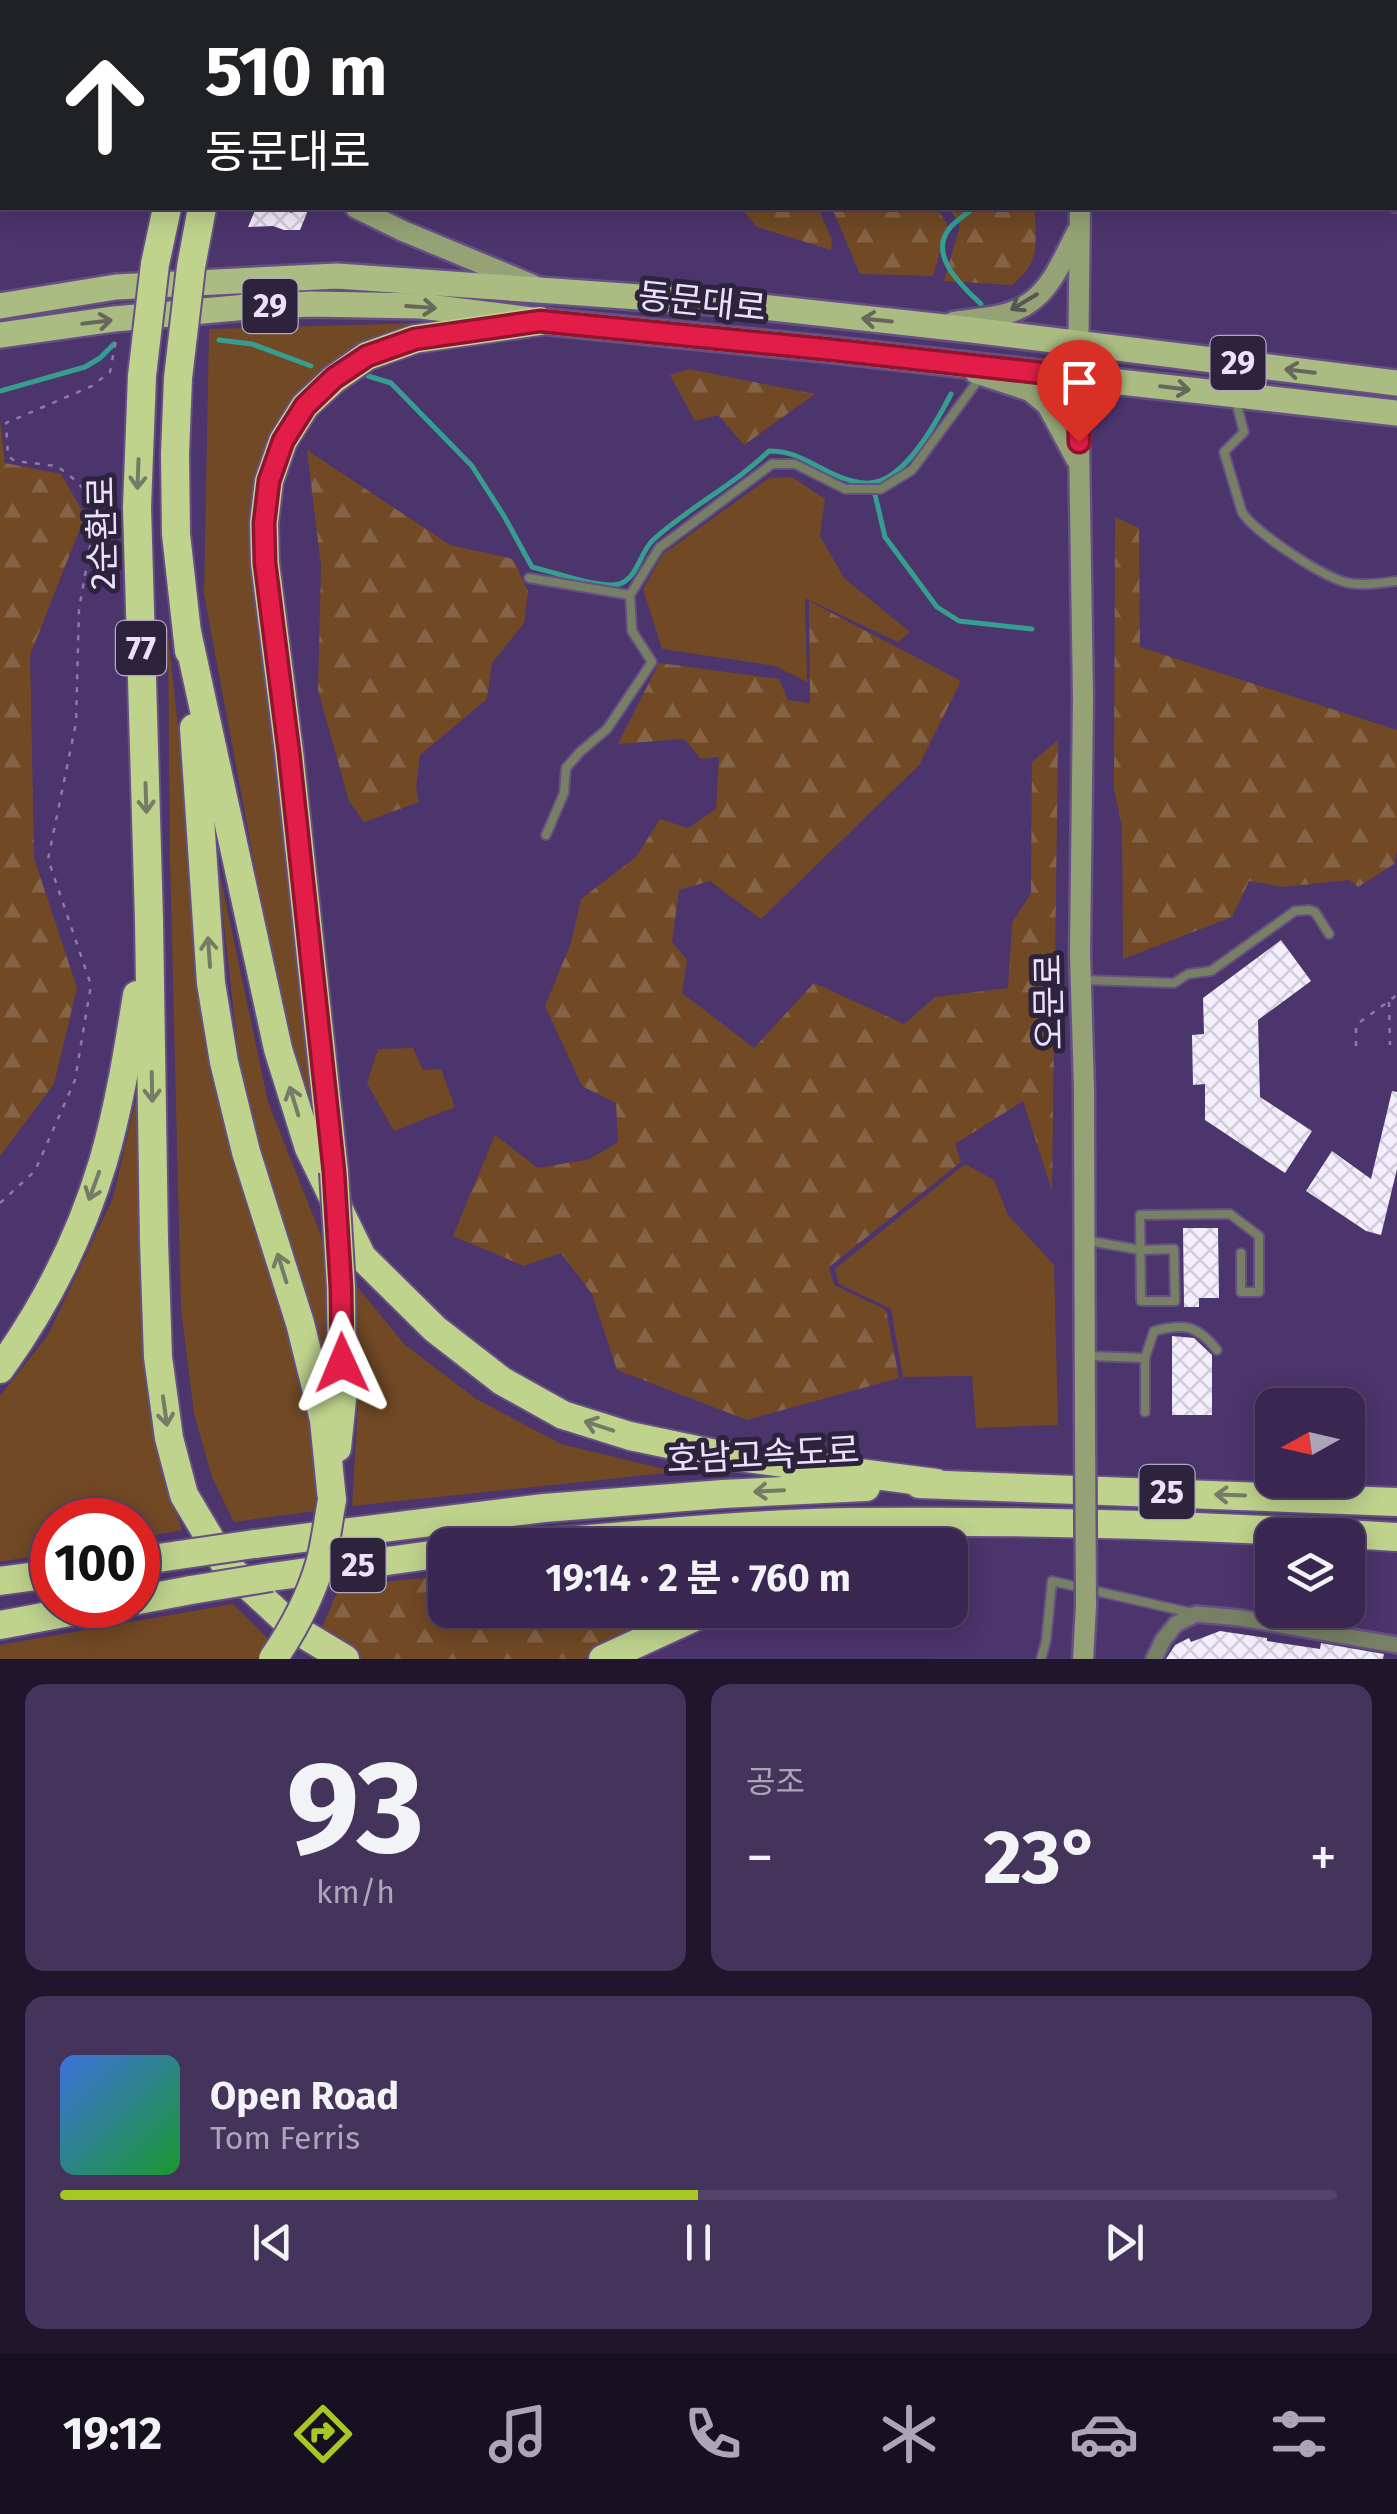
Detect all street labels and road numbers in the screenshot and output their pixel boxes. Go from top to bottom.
street label: 동문대로 [636,274,768,330]
road number: 29 [242,279,298,333]
road number: 29 [1210,336,1266,390]
street label: 2순환로 [80,476,124,590]
road number: 77 [116,621,166,675]
street label: 오문로 [1027,953,1071,1051]
street label: 호남고속도로 [665,1429,861,1481]
road number: 25 [1140,1465,1194,1519]
road number: 25 [330,1538,386,1592]

